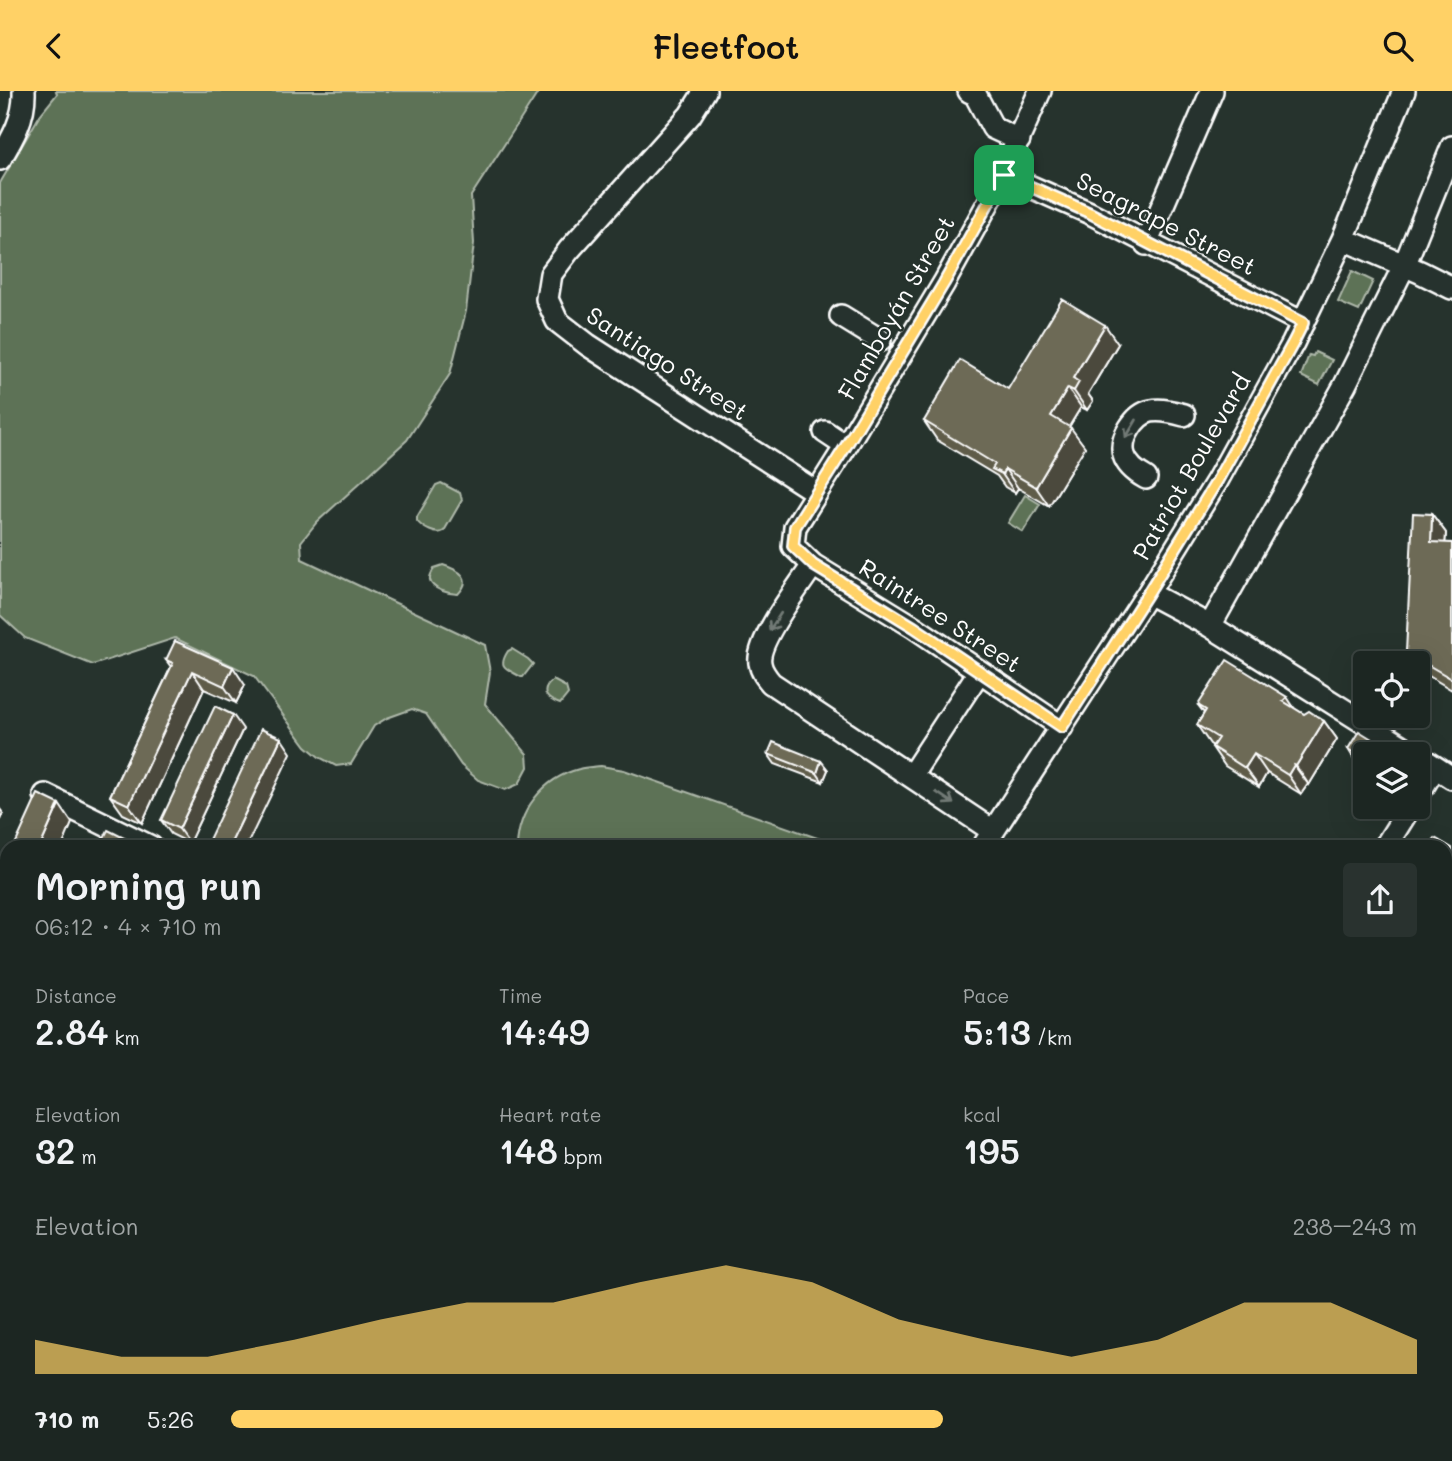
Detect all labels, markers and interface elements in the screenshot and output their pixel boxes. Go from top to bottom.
text: Fleetfoot [653,25,799,67]
icon: back [35,27,73,65]
icon: search [1379,27,1417,65]
pin [974,145,1034,205]
icon: arrive [985,156,1023,194]
street label: Seagrape Street [1071,164,1262,281]
street label: Flamboyán Street [830,209,961,405]
street label: Santiago Street [581,299,755,427]
street label: Patriot Boulevard [1125,368,1257,565]
one-way arrow [1124,419,1139,438]
street label: Raintree Street [854,551,1028,679]
one-way arrow [768,612,783,631]
map controls [1353,651,1430,819]
button: locate [1353,651,1430,728]
button: layers [1353,742,1430,819]
one-way arrow [934,792,954,806]
text: Morning run [35,860,262,910]
button: share [1343,863,1417,937]
text: 06:12 · 4 × 710 m [35,911,222,941]
text: Distance [35,983,117,1008]
text: Time [499,983,542,1008]
text: Pace [963,983,1009,1008]
text: 2.84 [35,1008,108,1054]
text: 14:49 [499,1008,590,1054]
text: 5:13 [963,1008,1031,1054]
text: km [108,1025,140,1050]
text: /km [1031,1025,1072,1050]
text: Elevation [35,1102,120,1127]
text: Heart rate [499,1102,602,1127]
text: kcal [963,1102,1001,1127]
text: 32 [35,1127,75,1173]
text: 148 [499,1127,558,1173]
text: 195 [963,1127,1020,1173]
text: m [75,1144,97,1169]
text: bpm [558,1144,603,1169]
text: Elevation [35,1211,138,1241]
text: 238–243 m [1292,1211,1417,1241]
text: 710 m [35,1404,99,1434]
text: 5:26 [147,1404,194,1434]

